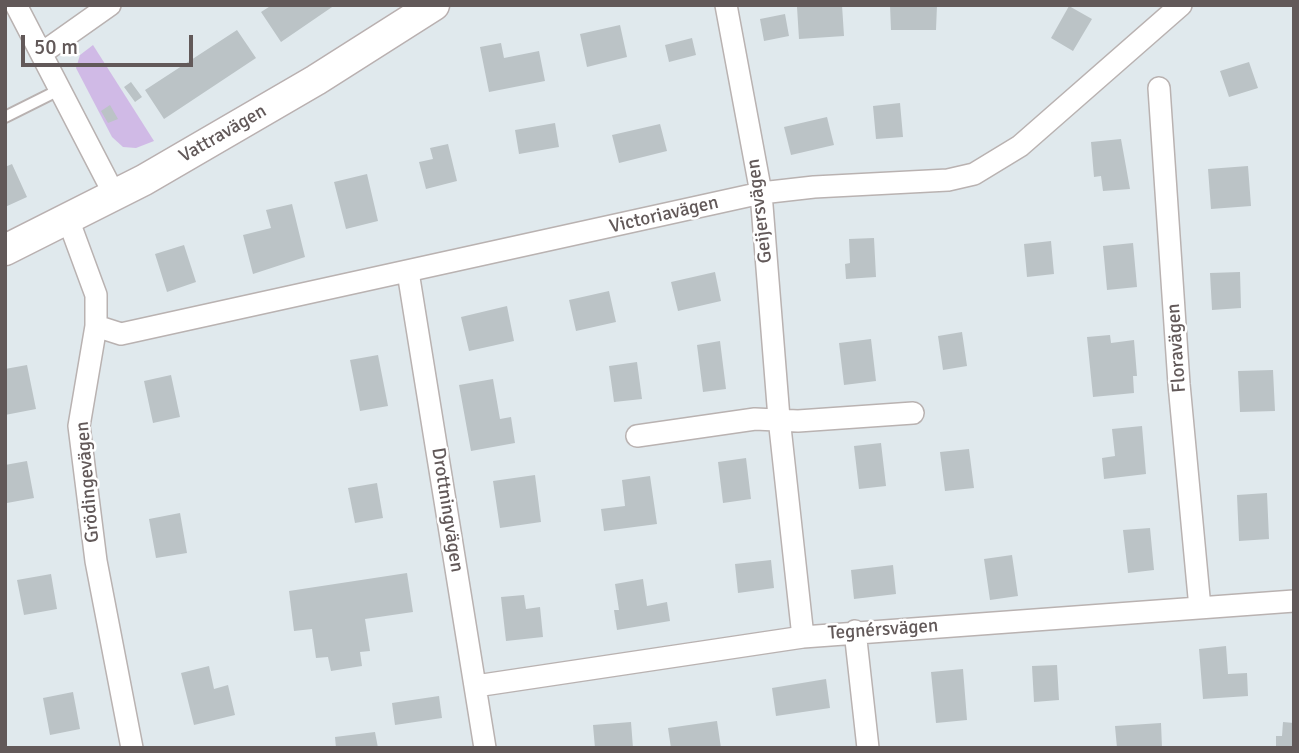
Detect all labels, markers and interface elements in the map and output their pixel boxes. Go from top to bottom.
scale bar [24,21,196,65]
text: 50 m [34,34,78,60]
street label: Vattravägen [175,100,271,168]
street label: Geijersvägen [742,157,778,265]
street label: Victoriavägen [607,191,721,239]
street label: Floravägen [1163,303,1191,393]
street label: Grödingevägen [71,420,105,544]
street label: Drottningvägen [426,446,468,574]
street label: Tegnérsvägen [827,615,939,645]

